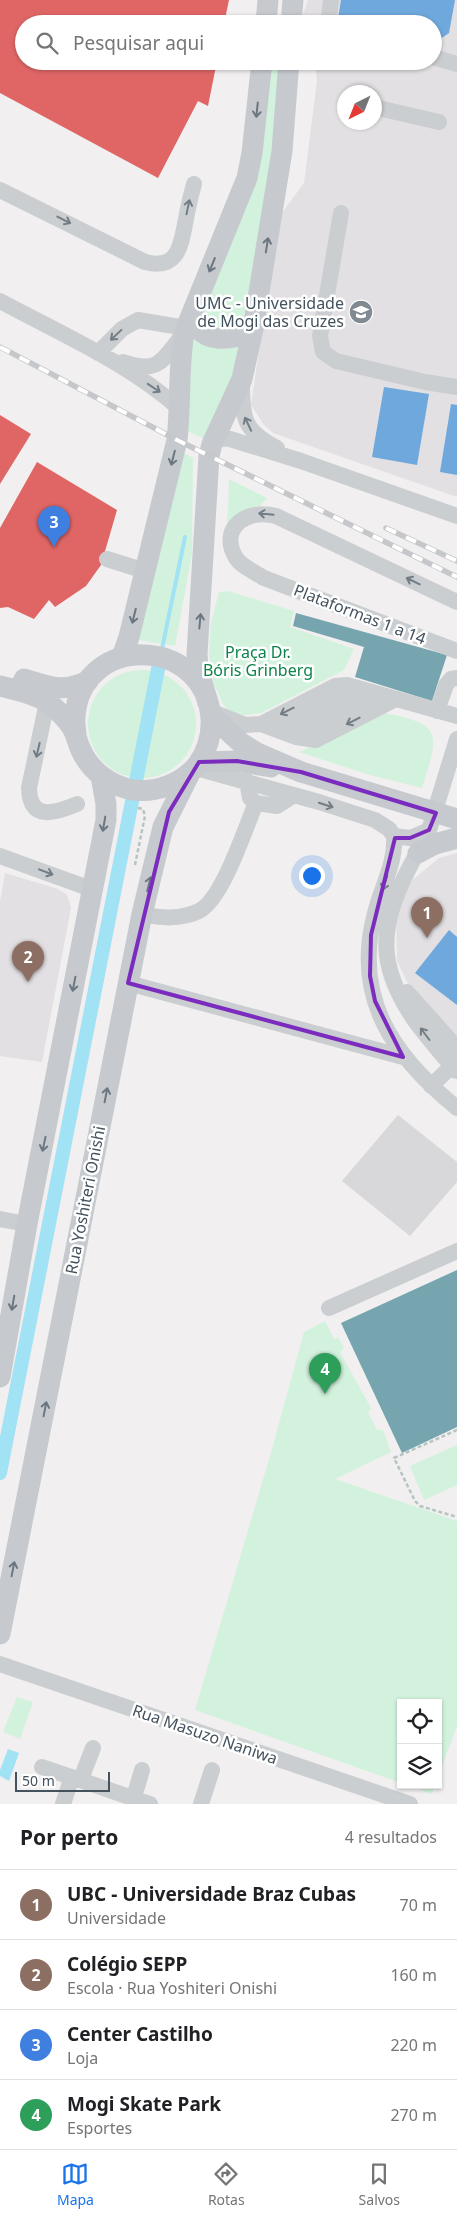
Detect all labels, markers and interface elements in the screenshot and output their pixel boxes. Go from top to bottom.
search box [15,15,442,70]
icon: search [33,29,61,57]
text: Pesquisar aqui [73,30,204,56]
north arrow [337,85,382,130]
one-way arrow [252,101,262,117]
one-way arrow [184,200,193,216]
one-way arrow [56,215,71,225]
one-way arrow [262,238,272,254]
one-way arrow [206,257,215,272]
place label: UMC - Universidade de Mogi das Cruzes [195,292,344,332]
school or university icon: UMC - Universidade de Mogi das Cruzes [348,299,374,325]
one-way arrow [110,329,123,340]
one-way arrow [147,383,161,394]
one-way arrow [243,417,252,432]
one-way arrow [168,449,177,465]
pin: 3 [38,506,70,547]
one-way arrow [258,509,274,519]
one-way arrow [406,576,421,586]
street label: Plataformas 1 a 14 [291,579,429,649]
one-way arrow [129,607,138,623]
one-way arrow [195,613,205,629]
park label: Praça Dr. Bóris Grinberg [203,641,313,681]
one-way arrow [279,706,294,716]
one-way arrow [346,717,361,726]
one-way arrow [33,741,42,757]
one-way arrow [318,800,334,810]
one-way arrow [99,816,109,832]
your location [299,863,325,889]
one-way arrow [38,868,53,877]
one-way arrow [379,875,389,891]
one-way arrow [145,877,154,893]
pin: 1 [411,897,443,938]
pin: 2 [12,941,44,982]
one-way arrow [68,976,78,992]
one-way arrow [420,1028,431,1041]
one-way arrow [102,1087,111,1103]
street label: Rua Yoshiteri Onishi [60,1124,110,1276]
one-way arrow [38,1135,48,1151]
one-way arrow [8,1295,18,1311]
pin: 4 [309,1353,341,1394]
one-way arrow [41,1402,50,1418]
one-way arrow [9,1561,18,1577]
street label: Rua Masuzo Naniwa [130,1699,280,1769]
map controls [397,1699,442,1789]
button: locate [397,1699,442,1744]
button: layers [397,1744,442,1789]
scale bar [15,1769,110,1792]
text: 50 m [22,1771,55,1790]
text: Por perto [20,1823,118,1851]
text: 4 resultados [345,1826,437,1848]
text: UBC - Universidade Braz Cubas [67,1881,356,1907]
text: 1 [31,1894,41,1916]
text: 70 m [400,1894,437,1916]
text: Universidade [67,1907,166,1929]
text: Colégio SEPP [67,1951,187,1977]
text: 2 [31,1964,41,1986]
text: 160 m [390,1964,437,1986]
text: Escola · Rua Yoshiteri Onishi [67,1977,277,1999]
text: Center Castilho [67,2021,213,2047]
text: 3 [31,2034,41,2056]
text: 220 m [390,2034,437,2056]
text: Loja [67,2047,98,2069]
text: Mogi Skate Park [67,2091,221,2117]
text: 4 [31,2104,41,2126]
text: 270 m [390,2104,437,2126]
text: Esportes [67,2117,132,2139]
tab: Mapa [57,2160,94,2209]
tab: Rotas [208,2160,245,2209]
tab: Salvos [359,2160,400,2209]

